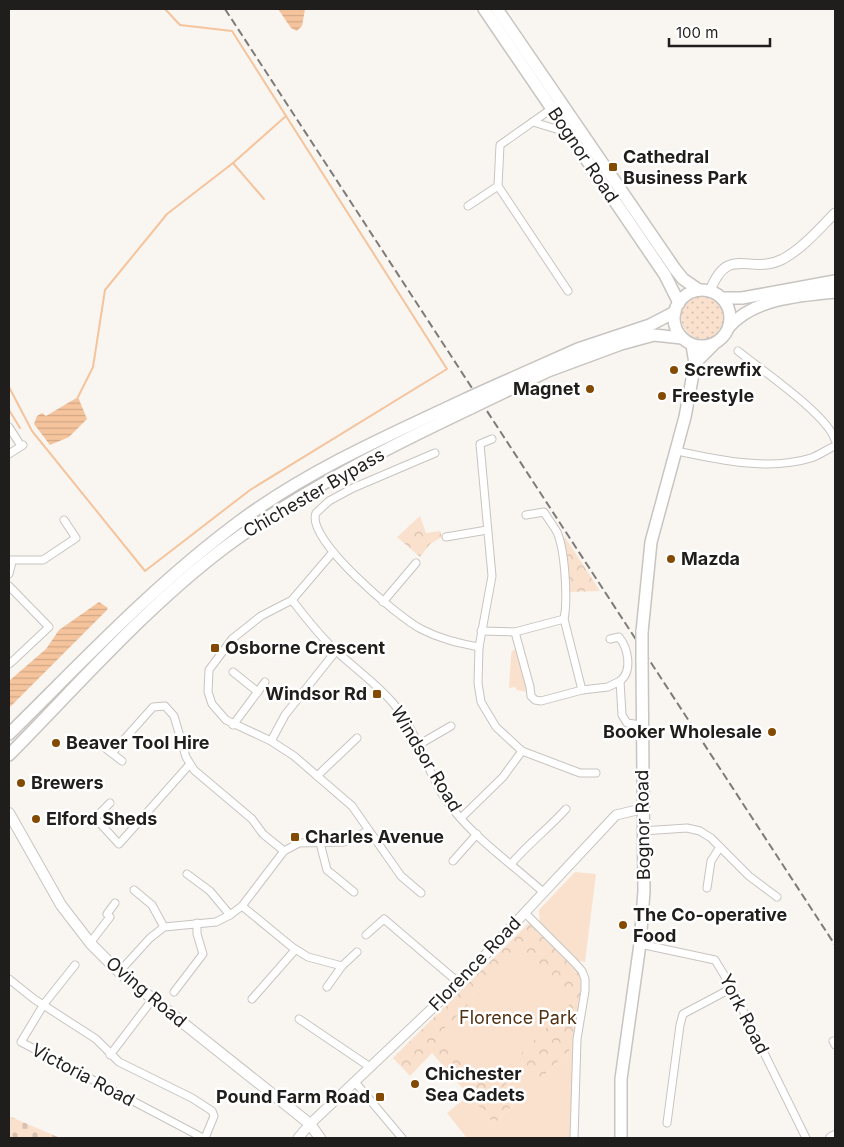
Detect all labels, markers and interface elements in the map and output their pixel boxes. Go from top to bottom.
scale bar [669,15,770,47]
text: 100 m [676,23,718,42]
street label: Bognor Road [544,103,623,206]
place label: Cathedral Business Park [623,146,748,188]
marker: Cathedral Business Park [607,161,619,173]
place label: Screwfix [684,359,762,380]
marker: Screwfix [668,364,680,376]
place label: Magnet [513,378,580,399]
marker: Magnet [584,383,596,395]
place label: Freestyle [672,385,754,406]
marker: Freestyle [656,390,668,402]
street label: Chichester Bypass [240,444,388,541]
place label: Mazda [681,548,740,569]
marker: Mazda [665,553,677,565]
place label: Osborne Crescent [225,637,386,658]
marker: Osborne Crescent [209,642,221,654]
place label: Windsor Rd [265,683,367,704]
marker: Windsor Rd [371,688,383,700]
street label: Windsor Road [387,702,466,815]
place label: Booker Wholesale [603,721,762,742]
marker: Booker Wholesale [766,726,778,738]
place label: Beaver Tool Hire [66,732,210,753]
marker: Beaver Tool Hire [50,737,62,749]
street label: Bognor Road [631,770,654,880]
place label: Brewers [31,772,103,793]
marker: Brewers [15,777,27,789]
place label: Elford Sheds [46,808,157,829]
marker: Elford Sheds [30,813,42,825]
place label: Charles Avenue [305,826,444,847]
marker: Charles Avenue [289,831,301,843]
place label: The Co-operative Food [633,904,788,946]
street label: Florence Road [424,912,525,1015]
marker: The Co-operative Food [617,919,629,931]
street label: Oving Road [102,952,191,1031]
street label: York Road [715,970,774,1057]
park label: Florence Park [459,1007,577,1028]
street label: Victoria Road [28,1039,138,1110]
place label: Chichester Sea Cadets [425,1063,525,1105]
marker: Chichester Sea Cadets [409,1078,421,1090]
place label: Pound Farm Road [216,1086,370,1107]
marker: Pound Farm Road [374,1091,386,1103]

